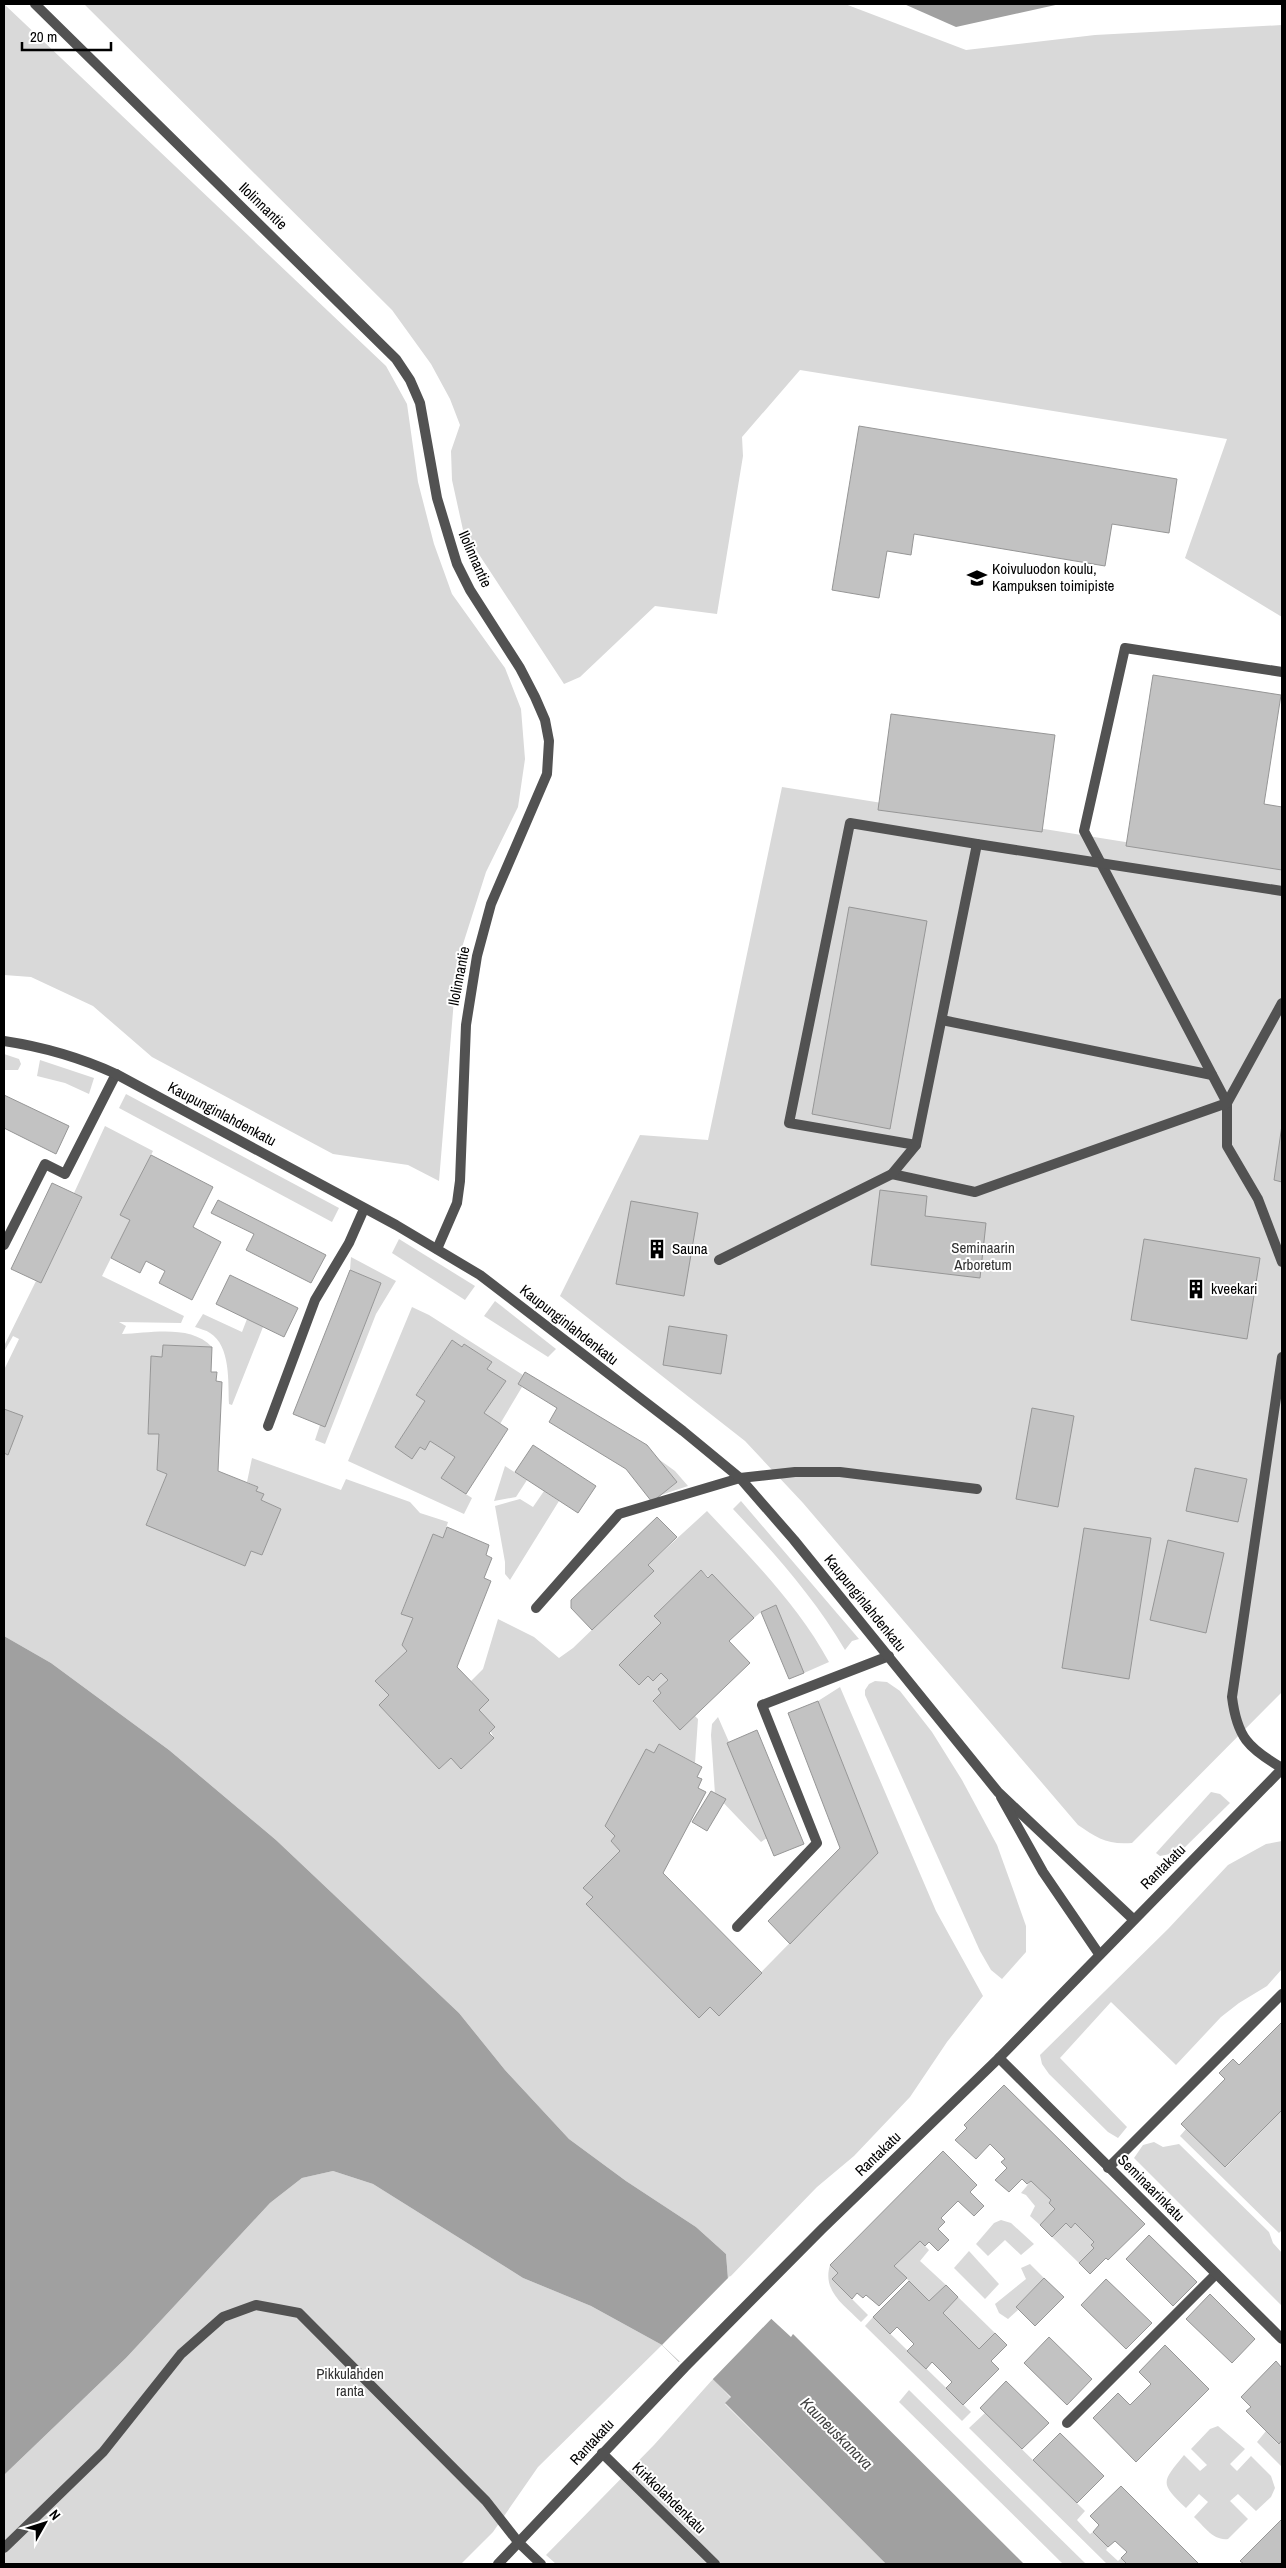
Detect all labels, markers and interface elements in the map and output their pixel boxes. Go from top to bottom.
scale bar [22,20,111,52]
text: 20 m [30,26,57,47]
street label: Ilolinnantie [234,177,292,234]
street label: Ilolinnantie [454,527,497,591]
place label: Koivuluodon koulu, Kampuksen toimipiste [992,558,1115,596]
school or university icon: Koivuluodon koulu, Kampuksen toimipiste [966,567,988,589]
street label: Ilolinnantie [442,944,475,1007]
street label: Kaupunginlahdenkatu [164,1076,280,1151]
park label: Seminaarin Arboretum [951,1237,1015,1275]
building icon: Sauna [646,1238,668,1260]
place label: Sauna [672,1238,708,1259]
building icon: kveekari [1185,1278,1207,1300]
place label: kveekari [1211,1278,1258,1299]
street label: Kaupunginlahdenkatu [516,1279,623,1370]
street label: Kaupunginlahdenkatu [820,1550,911,1656]
street label: Rantakatu [1135,1839,1190,1894]
street label: Rantakatu [850,2127,905,2181]
street label: Seminaarinkatu [1113,2150,1189,2226]
park label: Pikkulahden ranta [316,2363,384,2401]
water label: Kauneuskanava [796,2392,878,2474]
street label: Rantakatu [565,2414,618,2469]
street label: Kirkkolahdenkatu [628,2457,711,2538]
north arrow [20,2498,70,2548]
text: N [45,2506,65,2524]

